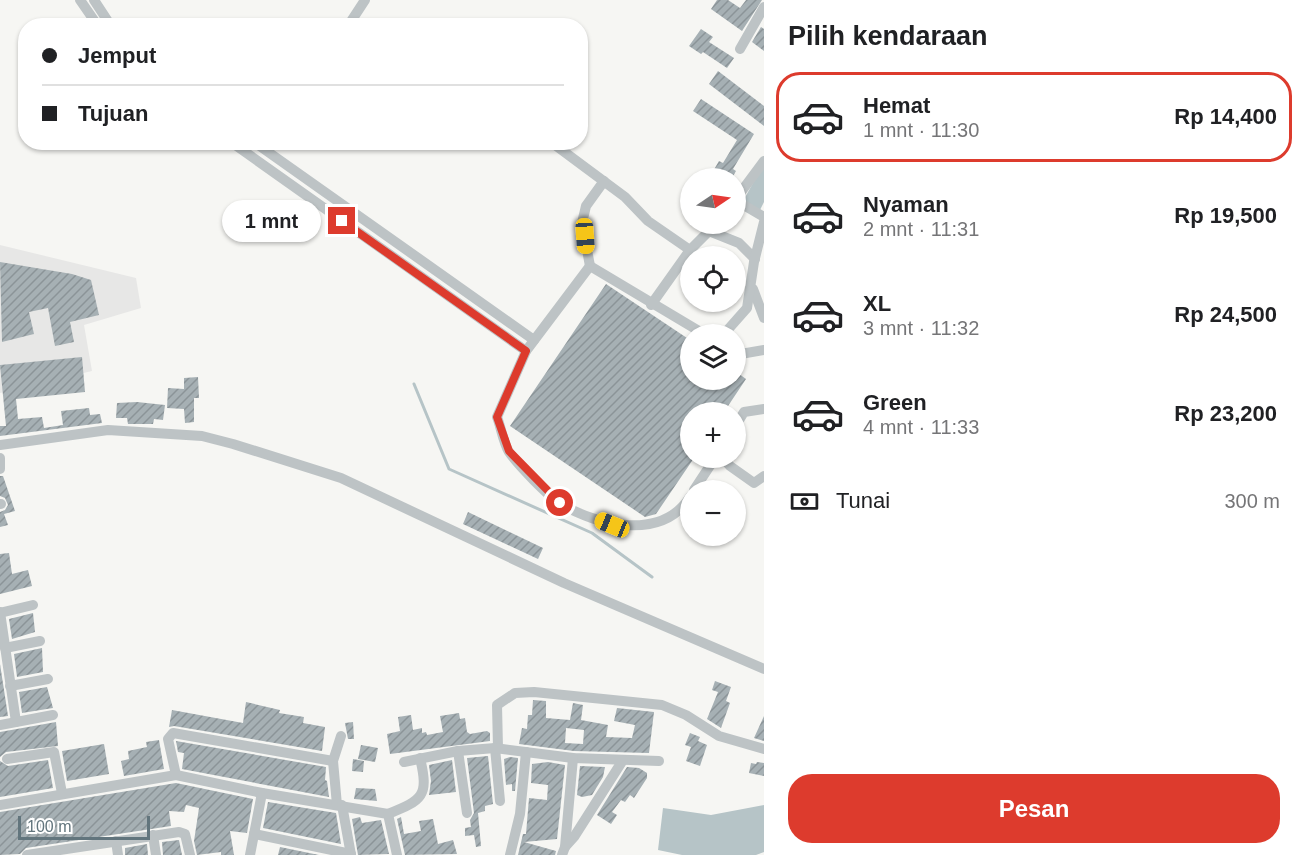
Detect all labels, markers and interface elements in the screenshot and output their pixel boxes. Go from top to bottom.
text: Pilih kendaraan [788,21,988,51]
text: Jemput [78,43,156,68]
icon: car [791,90,845,144]
text: Hemat [863,93,930,118]
text: Tujuan [78,101,148,126]
text: Rp 14,400 [1174,104,1277,129]
text: 1 mnt · 11:30 [863,119,979,141]
north arrow [680,168,746,234]
map controls [680,168,746,546]
icon: car [791,189,845,243]
text: Nyaman [863,192,949,217]
callout: 1 mnt [222,200,321,242]
text: Rp 19,500 [1174,203,1277,228]
route end [328,207,355,234]
text: 1 mnt [245,210,298,232]
car [575,217,595,255]
text: 2 mnt · 11:31 [863,218,979,240]
button: locate [680,246,746,312]
icon: car [791,288,845,342]
text: XL [863,291,891,316]
text: Rp 24,500 [1174,302,1277,327]
text: 3 mnt · 11:32 [863,317,979,339]
button: layers [680,324,746,390]
icon: car [791,387,845,441]
text: Green [863,390,927,415]
text: Rp 23,200 [1174,401,1277,426]
button: + [680,402,746,468]
text: 4 mnt · 11:33 [863,416,979,438]
button: − [680,480,746,546]
icon: cash [788,485,821,518]
text: Tunai [836,488,890,513]
route start [546,489,573,516]
text: 300 m [1224,490,1280,512]
car [592,510,632,540]
button: Pesan [788,774,1280,843]
scale bar [18,813,150,840]
text: 100 m [27,818,71,835]

